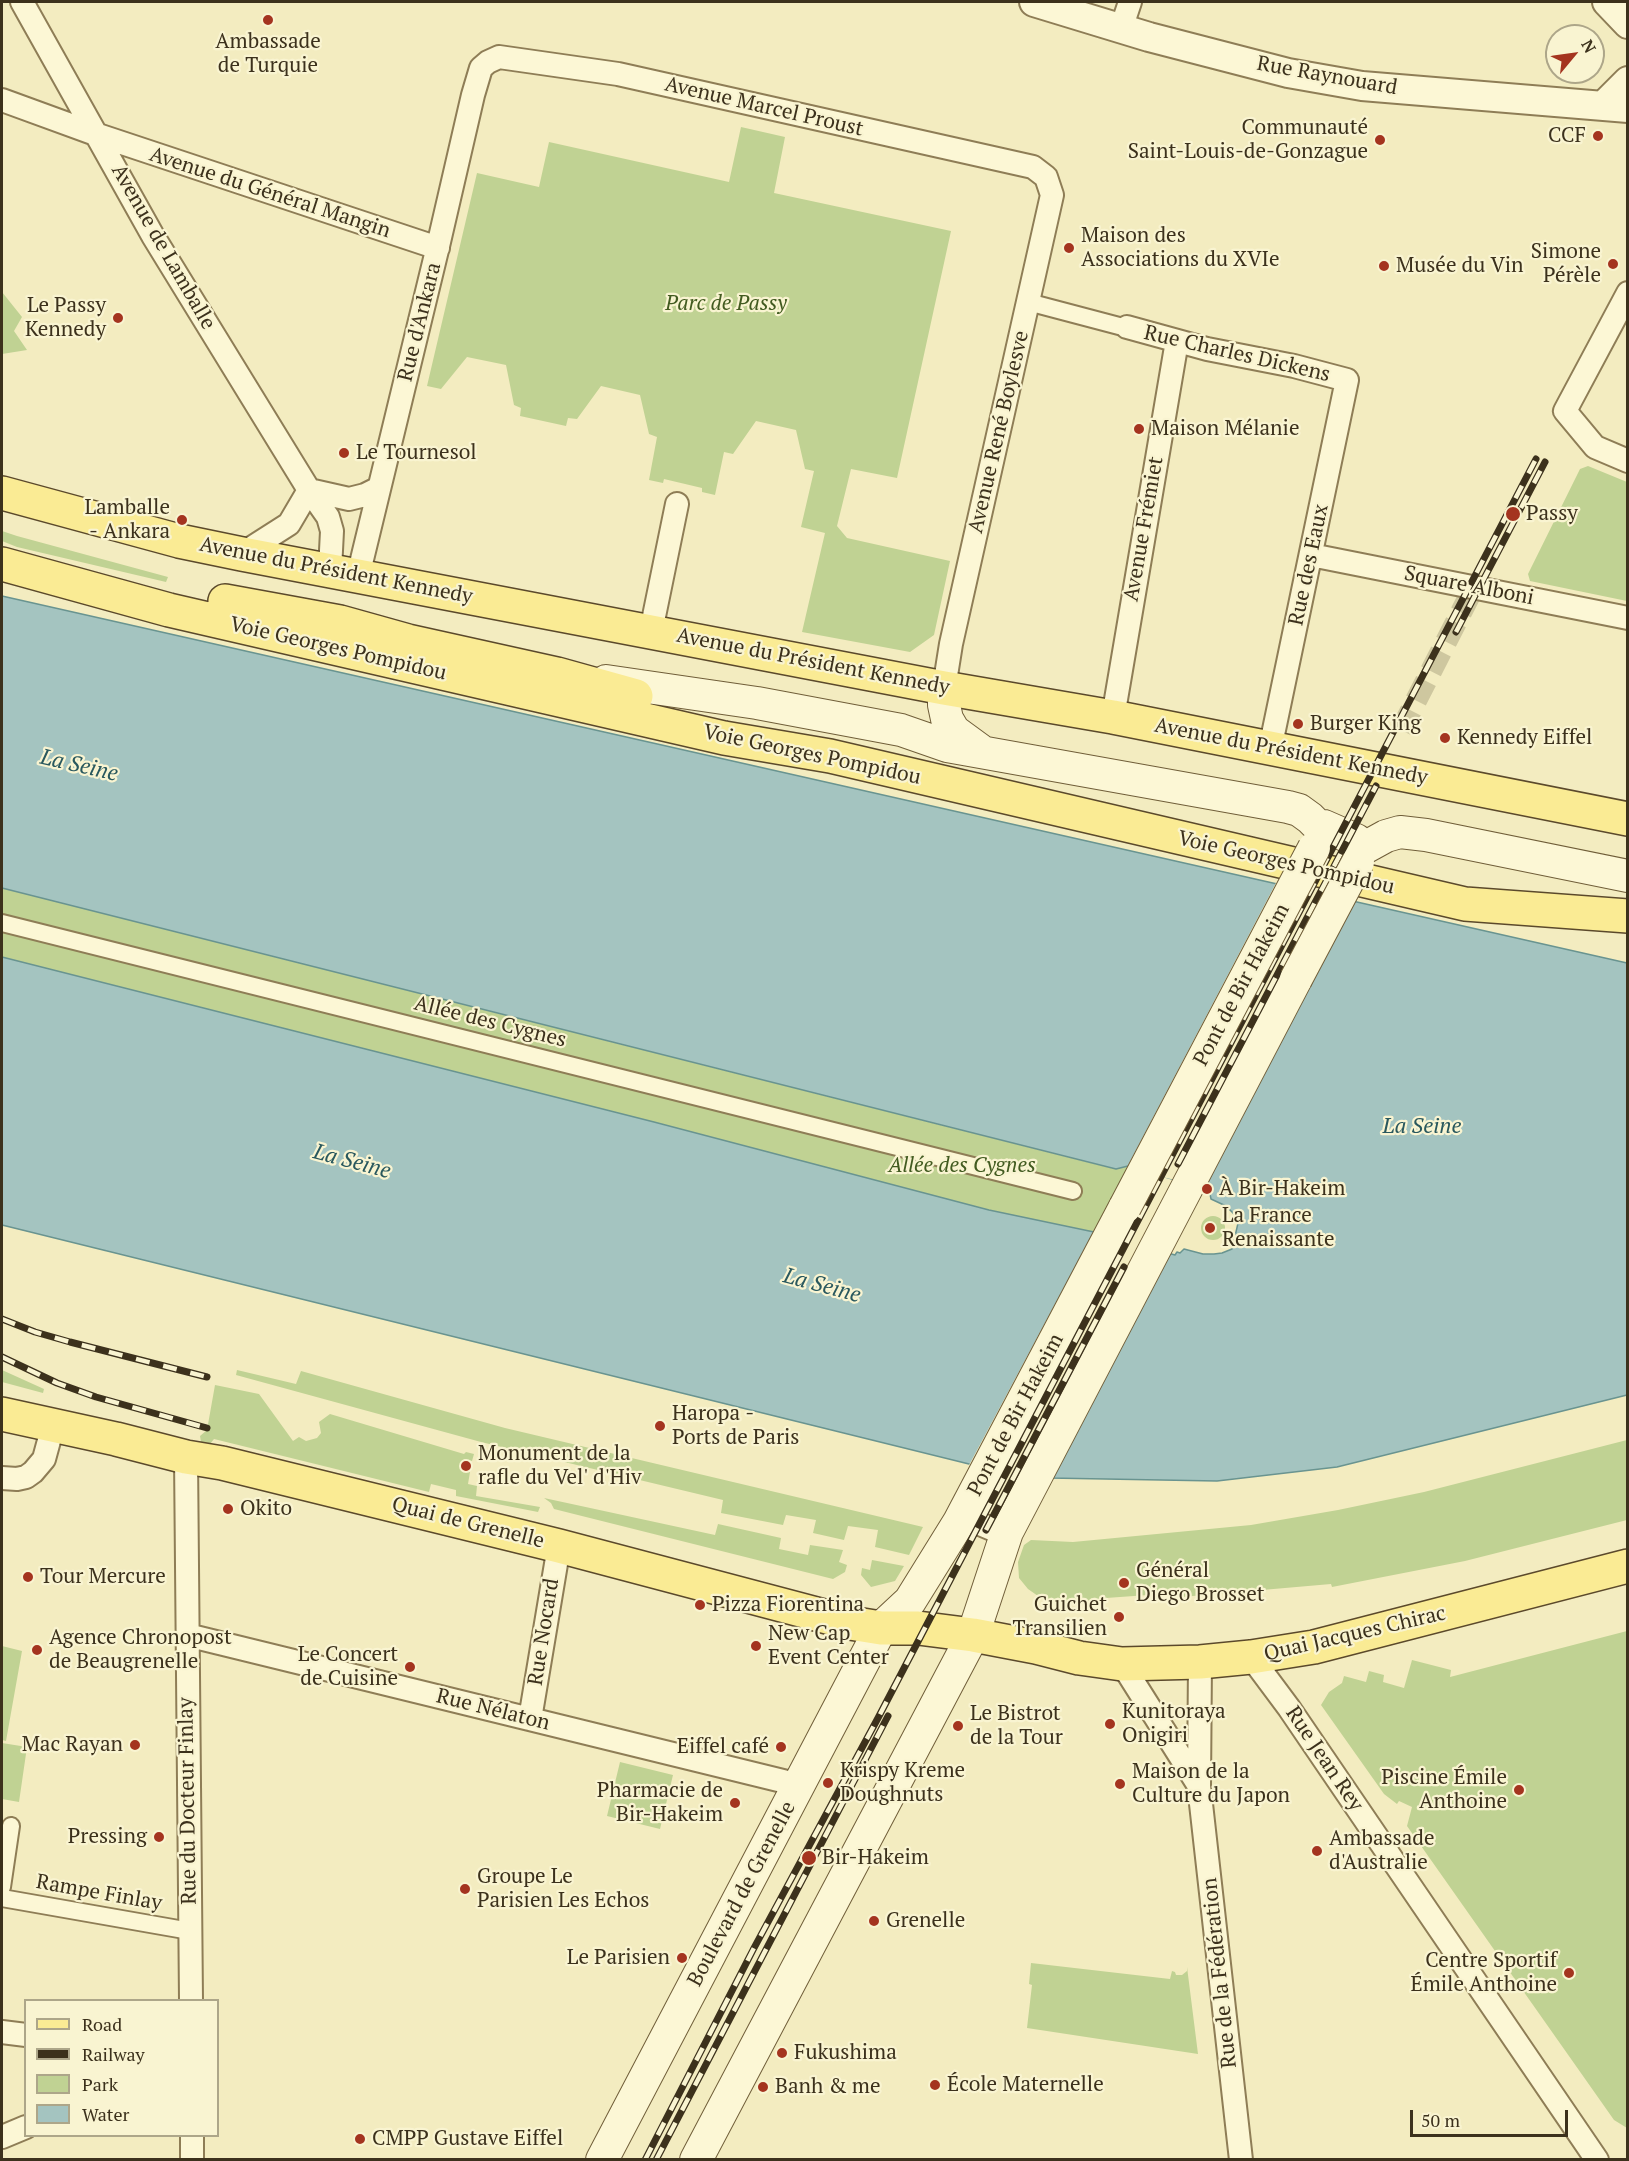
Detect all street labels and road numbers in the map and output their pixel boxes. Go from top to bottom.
street label: Rue Raynouard [1255,51,1399,101]
street label: Avenue Marcel Proust [662,72,866,142]
street label: Avenue du Général Mangin [146,142,394,244]
street label: Avenue de Lamballe [105,160,221,334]
street label: Rue d'Ankara [393,260,447,384]
street label: Rue Charles Dickens [1141,320,1333,388]
street label: Avenue René Boylesve [963,328,1035,536]
street label: Avenue Frémiet [1119,455,1169,603]
street label: Rue des Eaux [1284,502,1334,628]
street label: Avenue du Président Kennedy [197,532,475,610]
street label: Square Alboni [1402,561,1536,611]
street label: Voie Georges Pompidou [227,612,449,686]
street label: Avenue du Président Kennedy [674,623,952,701]
street label: Avenue du Président Kennedy [1152,713,1430,791]
street label: Voie Georges Pompidou [701,720,923,790]
street label: Voie Georges Pompidou [1175,826,1397,900]
street label: Pont de Bir Hakeim [1189,900,1295,1070]
street label: Allée des Cygnes [411,991,569,1053]
street label: Pont de Bir Hakeim [963,1330,1069,1500]
street label: Quai de Grenelle [389,1492,547,1554]
street label: Rue Nocard [523,1577,565,1687]
street label: Quai Jacques Chirac [1262,1601,1448,1667]
street label: Rue Nélaton [434,1684,552,1736]
street label: Rue du Docteur Finlay [174,1697,202,1905]
street label: Rue Jean Rey [1280,1702,1368,1816]
street label: Boulevard de Grenelle [683,1797,801,1991]
street label: Rampe Finlay [34,1870,164,1916]
street label: Rue de la Fédération [1197,1876,1243,2070]

